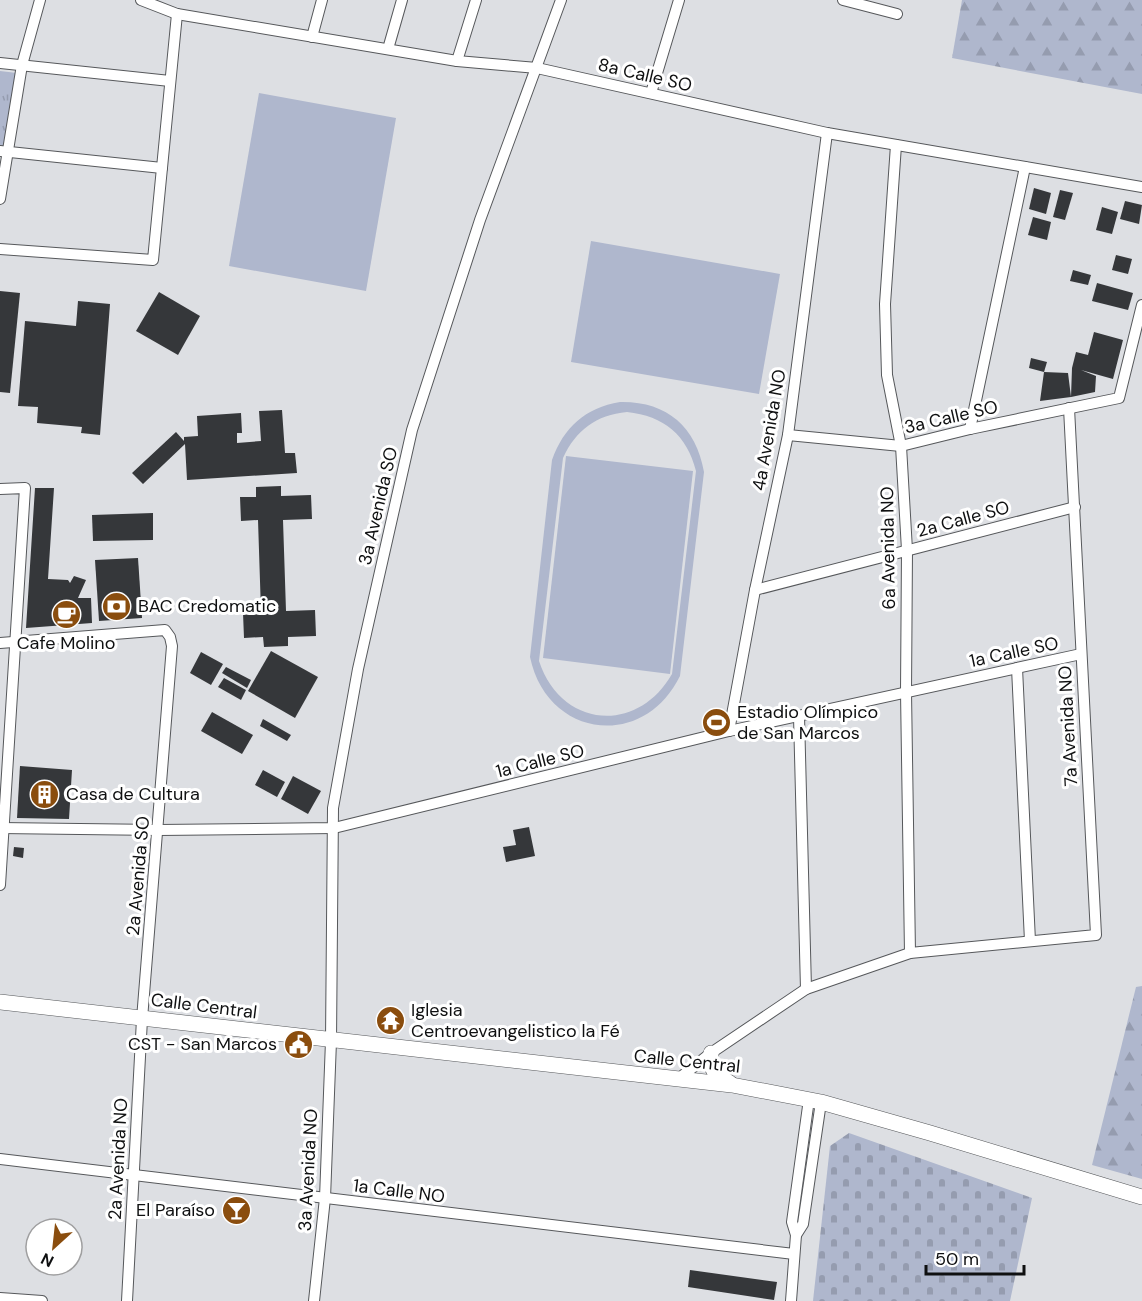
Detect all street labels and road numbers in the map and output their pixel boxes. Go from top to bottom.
street label: 8a Calle SO [596,53,694,97]
street label: 4a Avenida NO [747,367,791,492]
street label: 3a Calle SO [902,395,1000,439]
street label: 3a Avenida SO [353,445,403,567]
street label: 6a Avenida NO [875,486,901,610]
street label: 2a Calle SO [914,495,1012,543]
street label: 1a Calle SO [967,631,1061,673]
street label: 7a Avenida NO [1053,665,1083,787]
street label: 1a Calle SO [493,738,587,784]
street label: 2a Avenida SO [121,815,155,937]
street label: Calle Central [150,988,258,1024]
street label: Calle Central [633,1043,741,1079]
street label: 2a Avenida NO [103,1097,133,1221]
street label: 3a Avenida NO [293,1108,323,1232]
street label: 1a Calle NO [352,1173,446,1209]

